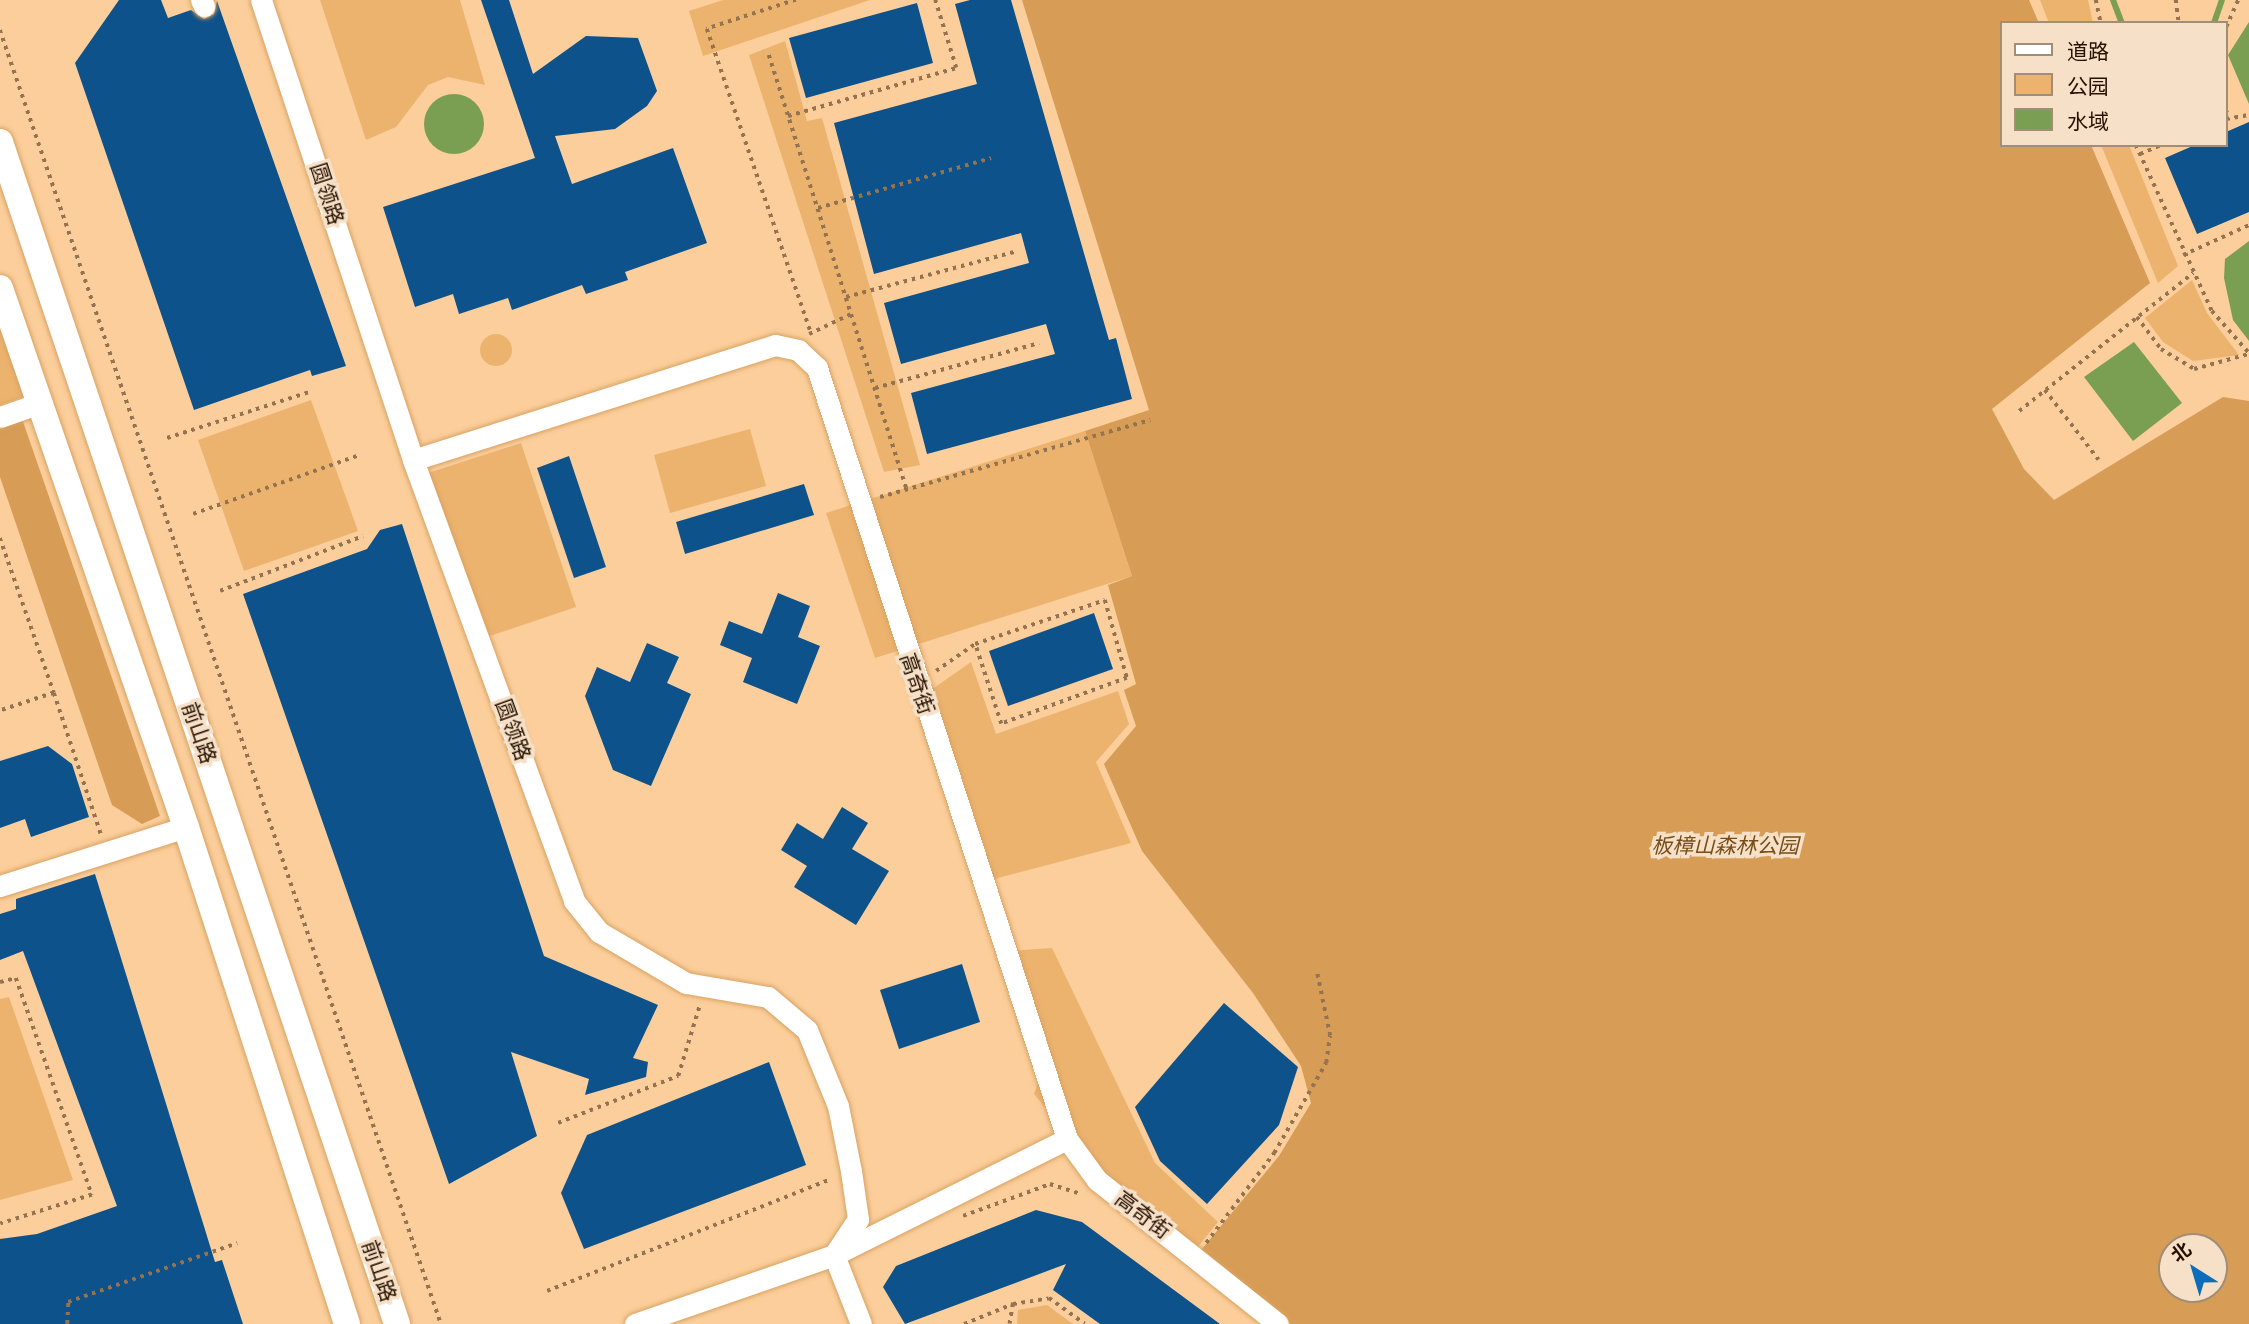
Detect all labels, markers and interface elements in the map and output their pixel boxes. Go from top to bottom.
legend [2000,21,2228,147]
text: 道路 [2067,40,2109,64]
text: 公园 [2067,75,2109,99]
text: 水域 [2067,110,2109,134]
street label: 圆领路 [305,160,349,228]
street label: 高奇街 [895,650,939,718]
street label: 圆领路 [490,696,536,764]
street label: 前山路 [177,699,221,767]
park label: 板樟山森林公园 [1652,833,1798,859]
street label: 高奇街 [1110,1186,1176,1244]
north arrow [2158,1233,2228,1303]
street label: 前山路 [357,1237,401,1305]
text: 北 [2167,1238,2196,1267]

